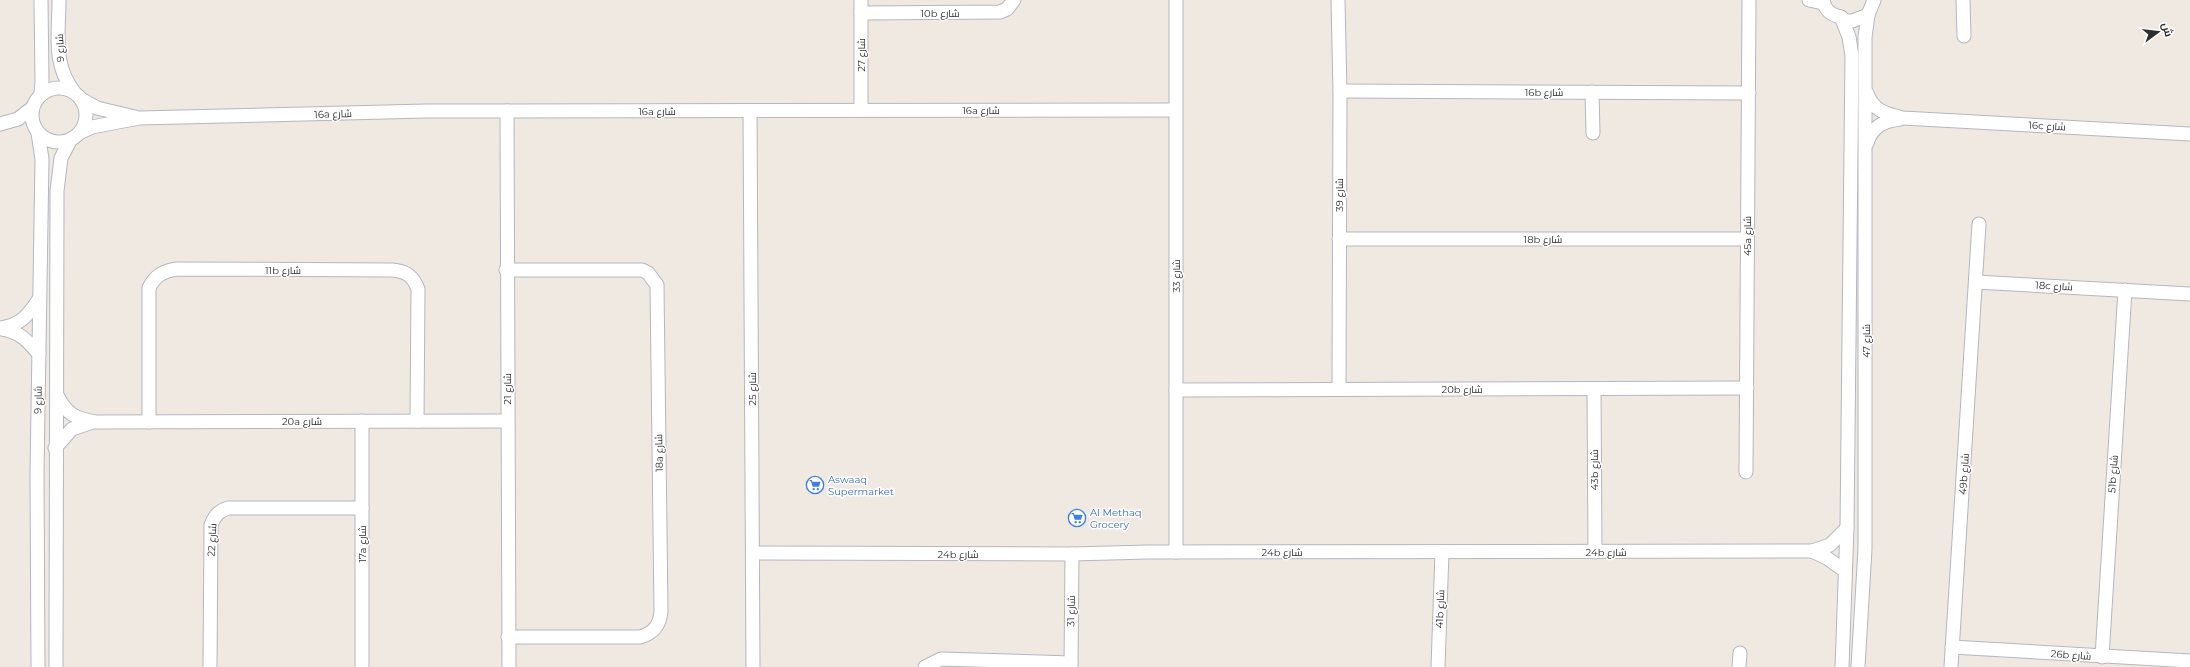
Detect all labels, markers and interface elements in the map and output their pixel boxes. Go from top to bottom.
street label: 10b شارع [920,7,960,20]
north arrow [2138,12,2178,52]
text: ش [2159,21,2176,38]
street label: شارع 9 [53,34,67,62]
street label: شارع 27 [855,38,868,72]
street label: 16b شارع [1525,86,1563,99]
street label: 16a شارع [962,104,1000,117]
street label: 16a شارع [638,105,676,118]
street label: 16a شارع [314,107,352,121]
street label: 16c شارع [2028,119,2066,133]
street label: شارع 39 [1333,178,1346,212]
street label: 45a شارع [1741,216,1754,256]
street label: 18b شارع [1524,233,1562,246]
street label: شارع 33 [1170,259,1183,293]
street label: 11b شارع [265,264,301,277]
street label: 18c شارع [2035,279,2073,293]
street label: شارع 47 [1860,324,1873,358]
street label: شارع 25 [746,372,759,406]
street label: شارع 21 [501,373,514,405]
street label: 20b شارع [1441,383,1483,396]
street label: شارع 9 [31,386,45,414]
street label: 20a شارع [282,415,322,428]
street label: 18a شارع [652,434,666,472]
street label: 43b شارع [1588,450,1601,490]
street label: 49b شارع [1956,453,1972,495]
street label: 51b شارع [2105,455,2121,493]
place label: Aswaaq Supermarket [828,473,894,498]
supermarket icon: Aswaaq Supermarket [805,475,825,495]
place label: Al Methaq Grocery [1090,506,1142,531]
supermarket icon: Al Methaq Grocery [1067,508,1087,528]
street label: شارع 22 [205,523,219,557]
street label: 17a شارع [356,525,369,563]
street label: 24b شارع [1262,546,1302,559]
street label: 24b شارع [1586,546,1626,559]
street label: 24b شارع [938,548,978,561]
street label: 41b شارع [1433,589,1447,629]
street label: شارع 31 [1064,595,1078,627]
street label: 26b شارع [2050,647,2092,663]

